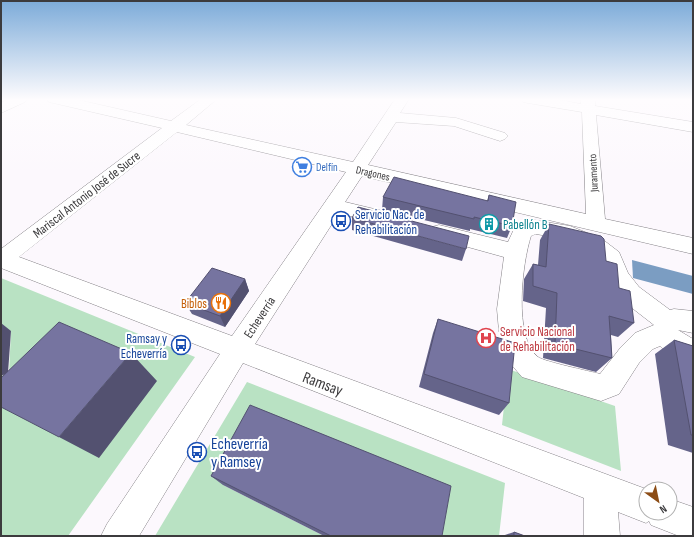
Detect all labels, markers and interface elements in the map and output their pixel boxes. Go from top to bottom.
street label: Mariscal Antonio José de Sucre [30,148,143,242]
street label: Juramento [586,153,601,193]
supermarket icon: Delfín [291,156,313,178]
place label: Delfín [316,161,338,174]
street label: Dragones [355,163,391,184]
place label: Servicio Nac. de Rehabilitación [355,207,424,238]
bus stop icon: Servicio Nac. de Rehabilitación [330,210,352,232]
building icon: Pabellón B [478,213,500,235]
place label: Pabellón B [503,217,548,233]
restaurant icon: Biblos [210,292,232,314]
street label: Echeverría [241,294,279,341]
place label: Biblos [181,296,207,312]
place label: Servicio Nacional de Rehabilitación [500,324,575,355]
hospital icon: Servicio Nacional de Rehabilitación [475,327,497,349]
place label: Ramsay y Echeverría [121,331,167,362]
bus stop icon: Ramsay y Echeverría [170,334,192,356]
street label: Ramsay [300,368,345,401]
place label: Echeverría y Ramsey [211,435,268,472]
bus stop icon: Echeverría y Ramsey [186,441,208,463]
north arrow [638,481,678,521]
text: N [657,502,669,516]

